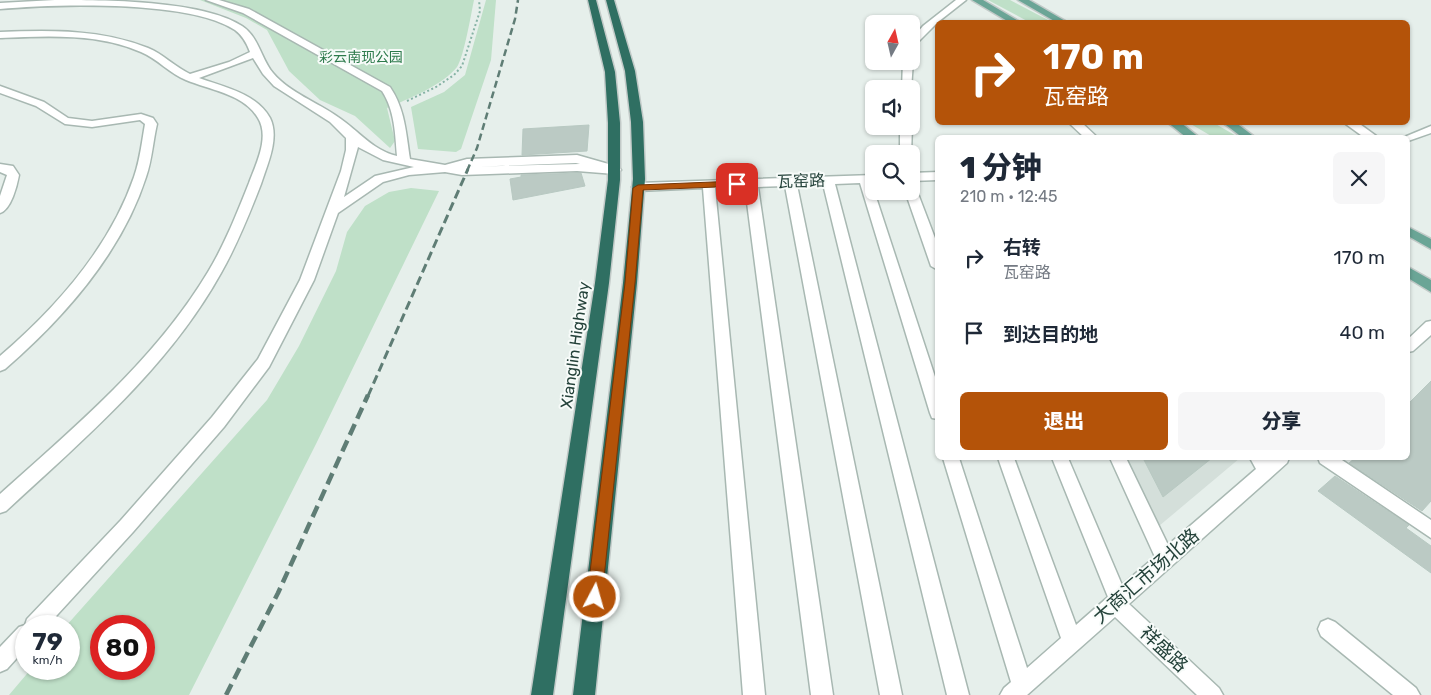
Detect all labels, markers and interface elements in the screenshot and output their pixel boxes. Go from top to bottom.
north arrow [865,15,920,70]
map controls [865,15,920,200]
text: 170 m [1043,36,1144,78]
icon: right [960,40,1025,105]
park label: 彩云南现公园 [319,49,403,66]
button: sound [865,80,920,135]
text: 瓦窑路 [1043,83,1109,110]
button: search [865,145,920,200]
text: 1 分钟 [960,150,1042,186]
button: close [1333,152,1385,204]
pin [716,163,758,205]
icon: arrive [723,170,751,198]
street label: 瓦窑路 [777,171,825,191]
text: 210 m · 12:45 [960,187,1057,206]
text: 右转 [1003,236,1041,259]
icon: right [960,244,988,272]
text: 170 m [1334,246,1385,269]
text: 瓦窑路 [1003,263,1051,282]
street label: Xianglin Highway [557,280,593,410]
icon: arrive [960,319,988,347]
text: 40 m [1340,321,1385,344]
text: 到达目的地 [1003,323,1098,346]
button: 退出 [960,392,1168,450]
button: 分享 [1178,392,1385,450]
street label: 大商汇市场北路 [1088,524,1204,628]
position arrow [568,570,620,622]
speed limit sign: 80 [90,615,155,680]
street label: 祥盛路 [1135,621,1193,677]
text: 79 [32,627,63,656]
text: km/h [33,653,62,667]

